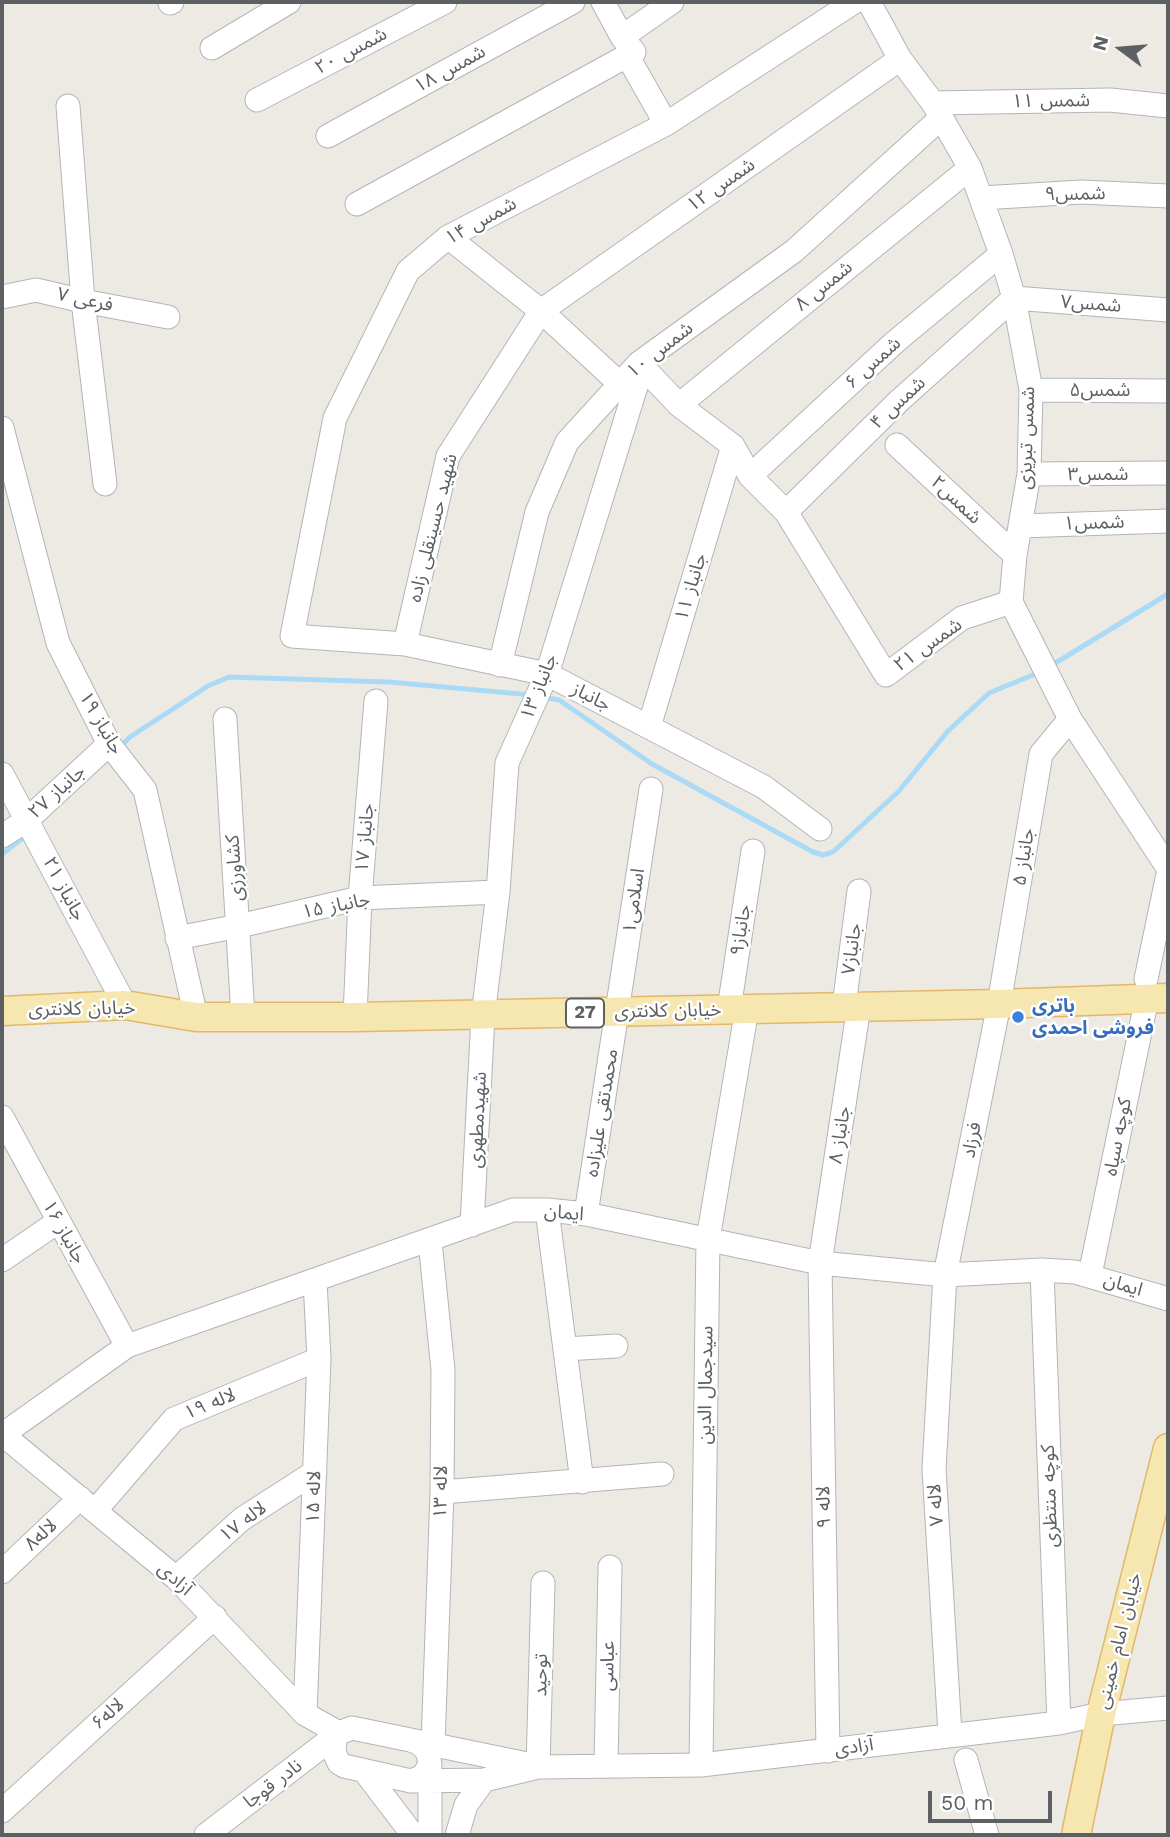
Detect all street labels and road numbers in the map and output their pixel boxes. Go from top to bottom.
street label: شمس ۲۰ [311,23,391,79]
street label: شمس ۱۸ [410,40,490,98]
street label: شمس ۱۱ [1012,89,1090,113]
street label: شمس ۱۲ [682,153,760,217]
street label: شمس۹ [1044,182,1106,206]
street label: شمس ۱۴ [441,192,521,250]
street label: شمس ۸ [791,256,857,316]
street label: فرعی ۷ [55,283,115,317]
street label: شمس۷ [1060,291,1122,317]
street label: شمس ۱۰ [622,317,698,383]
street label: شمس ۶ [840,332,906,394]
street label: شمس ۴ [866,372,930,434]
street label: شمس۵ [1070,379,1130,401]
street label: شمس تبریزی [1014,386,1040,490]
street label: شهید حسینقلی زاده [403,451,463,605]
street label: شمس۳ [1068,463,1128,485]
street label: شمس۲ [926,471,986,529]
street label: شمس۱ [1063,511,1125,535]
street label: جانباز ۱۱ [670,551,712,623]
street label: شمس ۲۱ [889,613,967,677]
street label: جانباز ۱۳ [515,651,563,723]
street label: جانباز [568,678,614,716]
street label: جانباز ۱۹ [74,687,128,759]
street label: جانباز ۲۷ [24,760,90,824]
street label: جانباز ۱۷ [351,803,379,873]
street label: جانباز ۵ [1008,826,1040,888]
street label: کشاورزی [221,834,249,902]
street label: جانباز ۲۱ [38,853,90,925]
street label: اسلامی۱ [618,867,650,935]
street label: جانباز ۱۵ [300,888,372,924]
street label: جانباز۹ [726,903,756,957]
street label: جانباز۷ [837,922,867,976]
street label: خیابان کلانتری [28,997,136,1021]
road number: 27 [566,998,604,1028]
street label: خیابان کلانتری [614,999,722,1023]
street label: محمدتقی علیزاده [581,1047,623,1179]
street label: شهیدمطهری [464,1071,492,1169]
street label: کوچه سپاه [1099,1096,1137,1178]
street label: جانباز ۸ [824,1104,856,1166]
street label: فرزاد [957,1120,987,1160]
street label: جانباز ۱۶ [37,1196,91,1268]
street label: ایمان [543,1200,585,1226]
street label: ایمان [1101,1268,1145,1302]
street label: سیدجمال الدین [694,1326,718,1444]
street label: لاله ۱۹ [181,1383,239,1425]
street label: کوچه منتظری [1037,1444,1063,1548]
street label: لاله ۱۳ [429,1465,453,1519]
street label: لاله ۱۵ [302,1470,326,1524]
street label: لاله ۷ [923,1483,949,1527]
street label: لاله ۹ [812,1486,836,1528]
street label: لاله ۱۷ [215,1497,271,1547]
street label: لاله۸ [20,1514,62,1556]
street label: آزادی [153,1557,197,1601]
street label: خیابان امام خمینی [1091,1571,1147,1711]
street label: عباسی [596,1641,620,1691]
street label: توحید [529,1653,553,1697]
street label: لاله۶ [87,1693,129,1735]
street label: آزادی [833,1733,875,1761]
street label: نادر قوجا [239,1755,307,1813]

